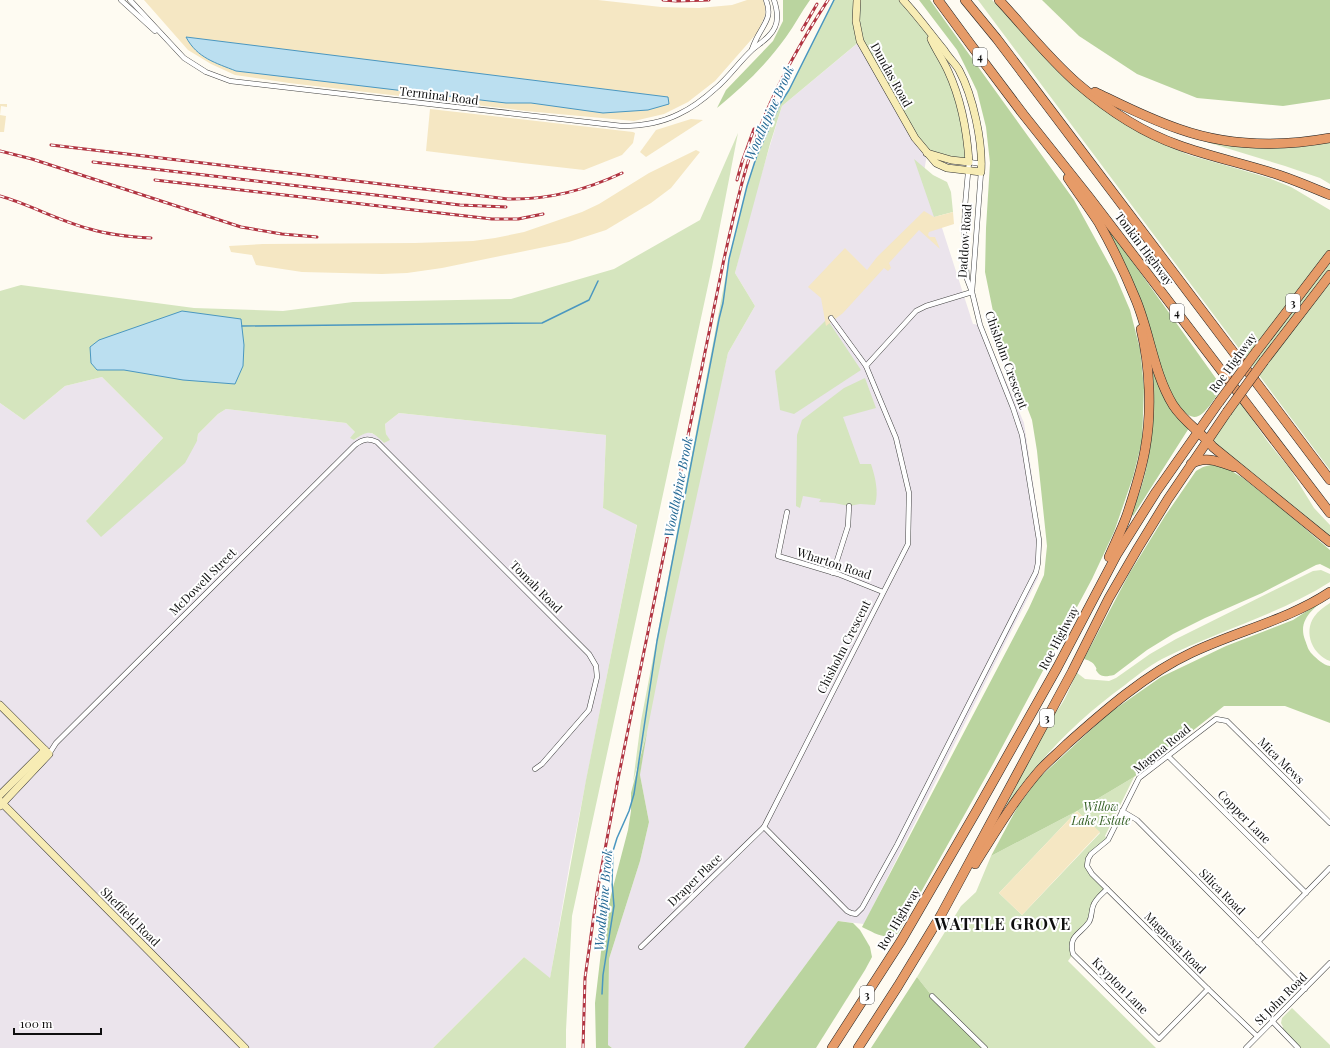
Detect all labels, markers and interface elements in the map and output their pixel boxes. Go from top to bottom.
street label: Dundas Road [868,39,916,110]
road number: 4 [973,48,987,66]
water label: Woodlupine Brook [740,62,797,163]
street label: Terminal Road [399,82,480,108]
street label: Daddow Road [953,203,975,279]
street label: Tonkin Highway [1112,208,1178,288]
road number: 3 [1286,294,1300,312]
road number: 4 [1170,304,1184,322]
street label: Chisholm Crescent [982,309,1032,411]
street label: Roe Highway [1205,329,1259,396]
water label: Woodlupine Brook [659,435,696,539]
street label: Wharton Road [794,543,874,583]
street label: McDowell Street [165,544,240,618]
street label: Tomah Road [507,557,566,616]
street label: Chisholm Crescent [813,596,874,696]
street label: Roe Highway [1035,603,1082,672]
road number: 3 [1040,709,1054,727]
street label: Magma Road [1129,720,1193,776]
street label: Mica Mews [1255,734,1308,787]
street label: Copper Lane [1215,786,1275,846]
park label: Willow Lake Estate [1070,798,1131,828]
water label: Woodlupine Brook [590,848,615,952]
street label: Draper Place [664,849,725,909]
street label: Silica Road [1196,865,1249,918]
street label: Sheffield Road [98,883,164,949]
street label: Roe Highway [873,884,923,953]
street label: Magnesia Road [1141,908,1210,977]
district label: WATTLE GROVE [934,913,1071,934]
street label: Krypton Lane [1089,954,1152,1017]
street label: St John Road [1251,969,1310,1028]
road number: 3 [860,986,874,1004]
scale bar [14,1010,101,1036]
text: 100 m [20,1015,53,1031]

